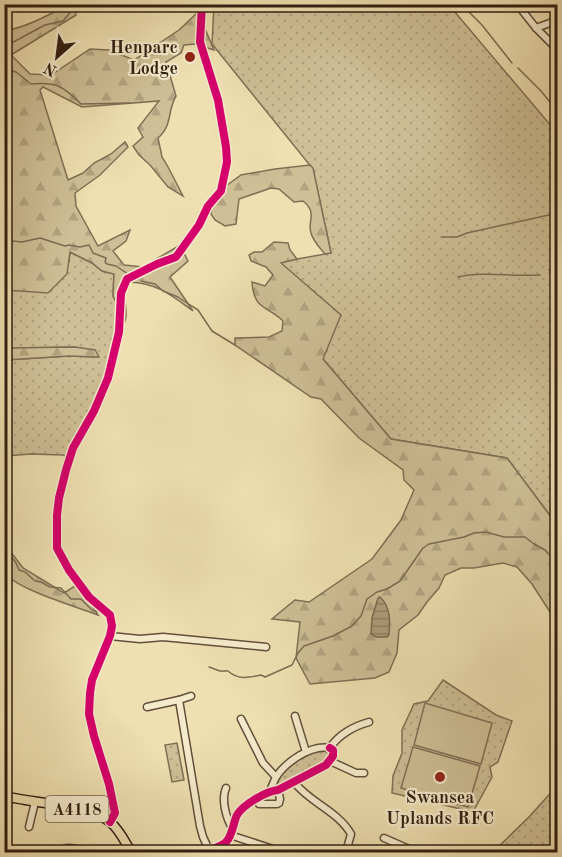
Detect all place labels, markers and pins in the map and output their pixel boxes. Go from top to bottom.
place label: Henparc Lodge [109,39,178,78]
marker: Henparc Lodge [183,50,197,64]
marker: Swansea Uplands RFC [433,770,447,784]
place label: Swansea Uplands RFC [386,789,494,828]

